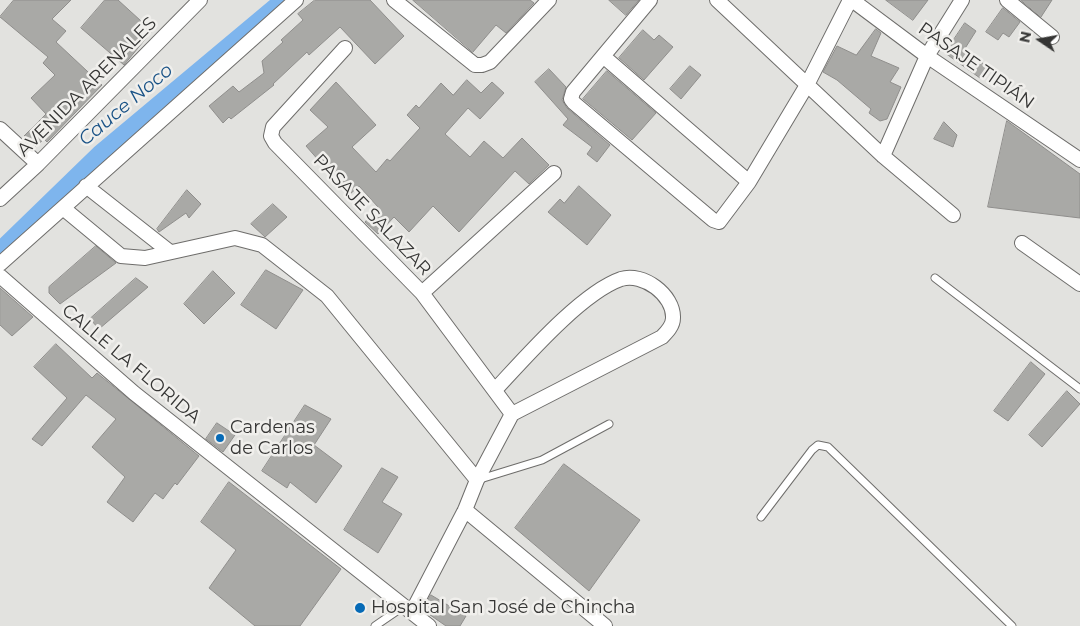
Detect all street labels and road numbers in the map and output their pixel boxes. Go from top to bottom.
street label: AVENIDA ARENALES [13,13,161,161]
street label: PASAJE TIPIÁN [914,18,1038,114]
street label: PASAJE SALAZAR [309,150,435,280]
street label: CALLE LA FLORIDA [57,300,205,428]

